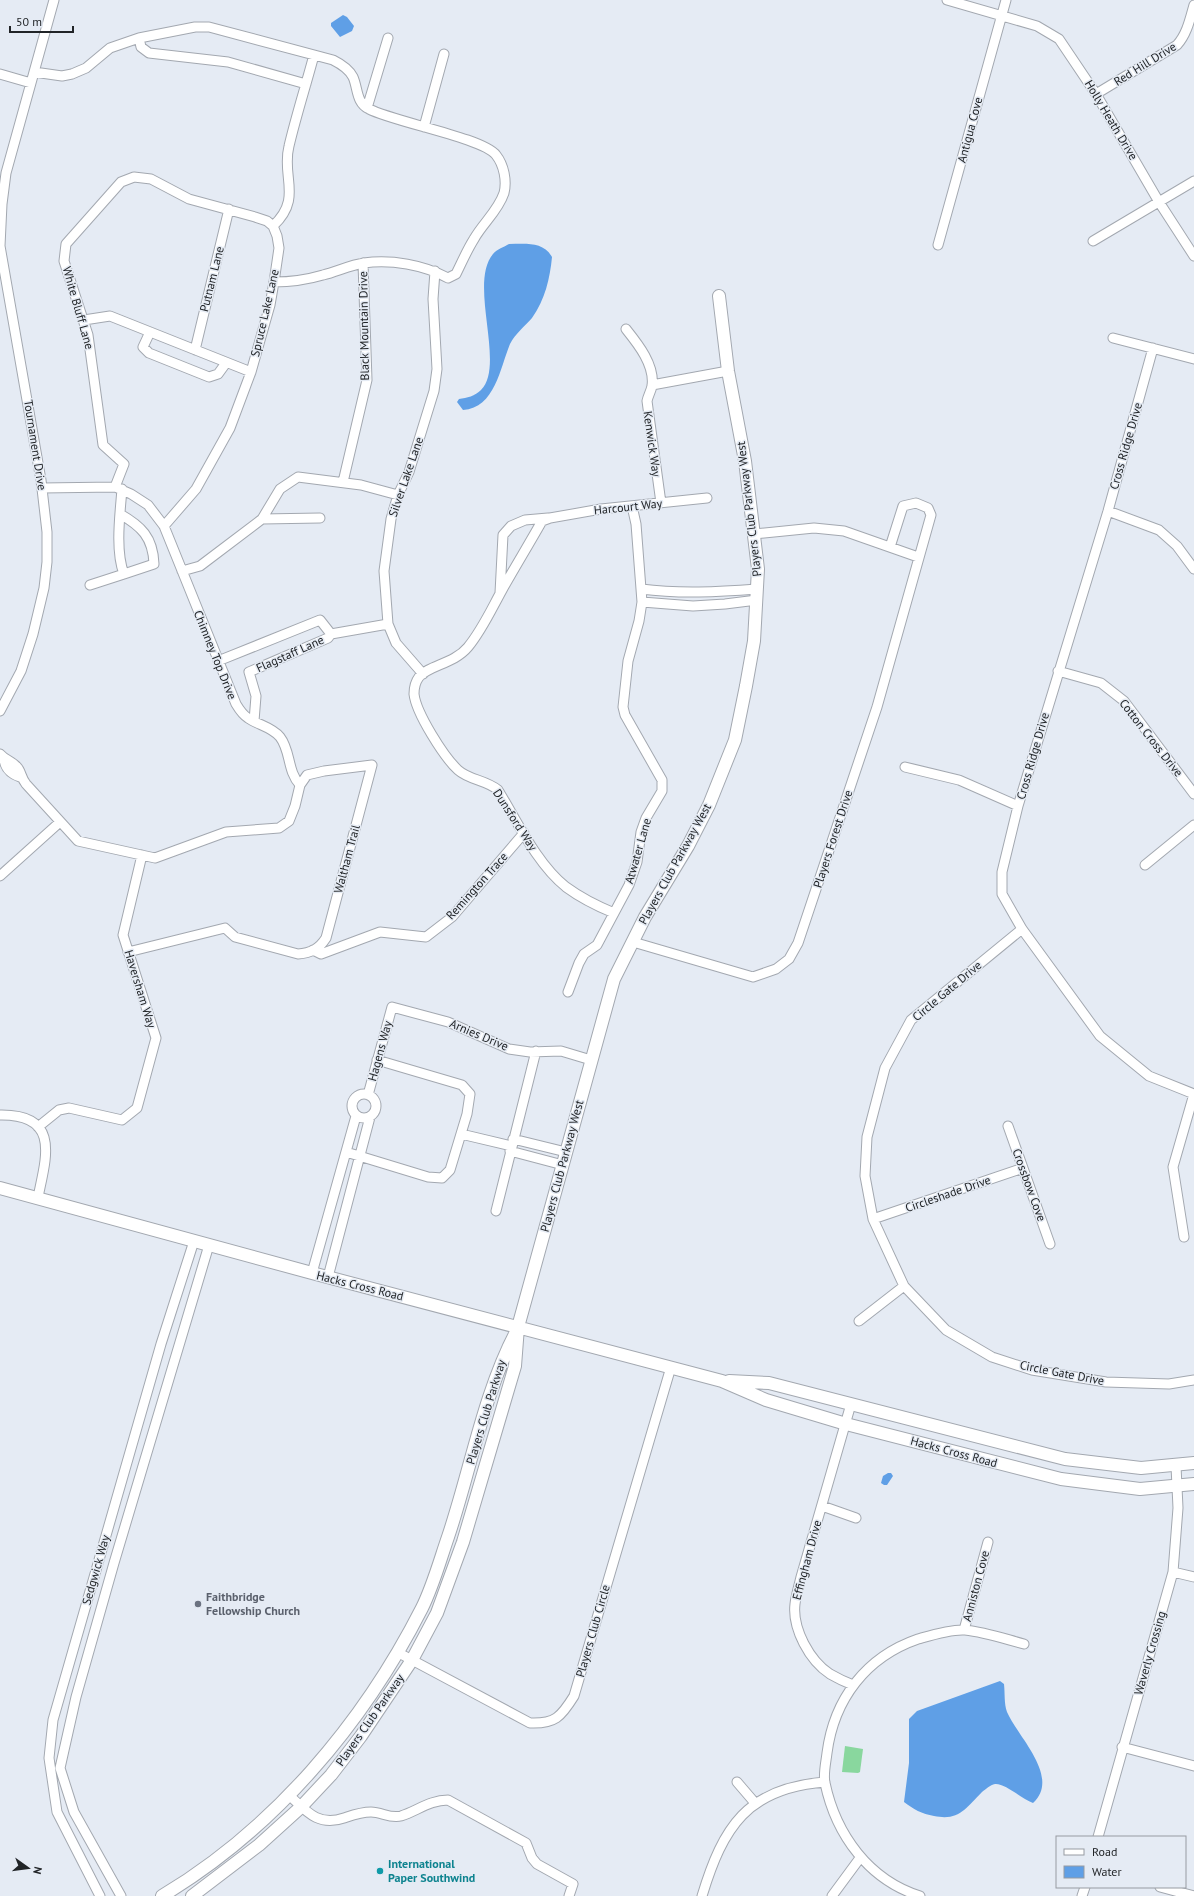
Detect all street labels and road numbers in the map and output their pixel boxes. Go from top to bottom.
street label: Red Hill Drive [1111,38,1179,89]
street label: Holly Heath Drive [1082,77,1141,162]
street label: Antigua Cove [954,95,985,164]
street label: Putnam Lane [196,245,227,313]
street label: White Bluff Lane [60,265,97,351]
street label: Spruce Lake Lane [247,268,282,358]
street label: Black Mountain Drive [355,271,372,381]
street label: Tournament Drive [21,399,50,491]
street label: Cross Ridge Drive [1106,401,1145,491]
street label: Kenwick Way [640,410,665,478]
street label: Silver Lake Lane [385,435,426,519]
street label: Players Club Parkway West [733,441,764,578]
street label: Harcourt Way [593,495,663,518]
street label: Chimney Top Drive [191,608,240,702]
street label: Flagstaff Lane [254,632,326,675]
street label: Cotton Cross Drive [1116,696,1186,780]
street label: Cross Ridge Drive [1013,711,1052,801]
street label: Dunsford Way [490,786,541,854]
street label: Players Forest Drive [810,788,855,890]
street label: Players Club Parkway West [635,801,714,927]
street label: Atwater Lane [621,816,654,885]
street label: Waltham Trail [330,823,363,895]
street label: Remington Trace [443,849,511,922]
street label: Haversham Way [121,948,160,1030]
street label: Circle Gate Drive [909,957,984,1024]
street label: Arnies Drive [448,1015,511,1054]
street label: Hagens Way [364,1019,395,1083]
street label: Players Club Parkway West [537,1098,586,1234]
street label: Crossbow Cove [1009,1146,1050,1223]
street label: Circleshade Drive [903,1172,993,1215]
street label: Hacks Cross Road [315,1267,405,1304]
street label: Players Club Parkway [462,1357,509,1466]
street label: Circle Gate Drive [1019,1357,1106,1388]
street label: Hacks Cross Road [909,1433,999,1470]
street label: Effingham Drive [789,1518,824,1601]
street label: Sedgwick Way [78,1533,113,1607]
street label: Anniston Cove [959,1549,992,1623]
street label: Players Club Circle [572,1583,613,1679]
street label: Waverly Crossing [1130,1609,1169,1697]
street label: Players Club Parkway [332,1670,407,1769]

